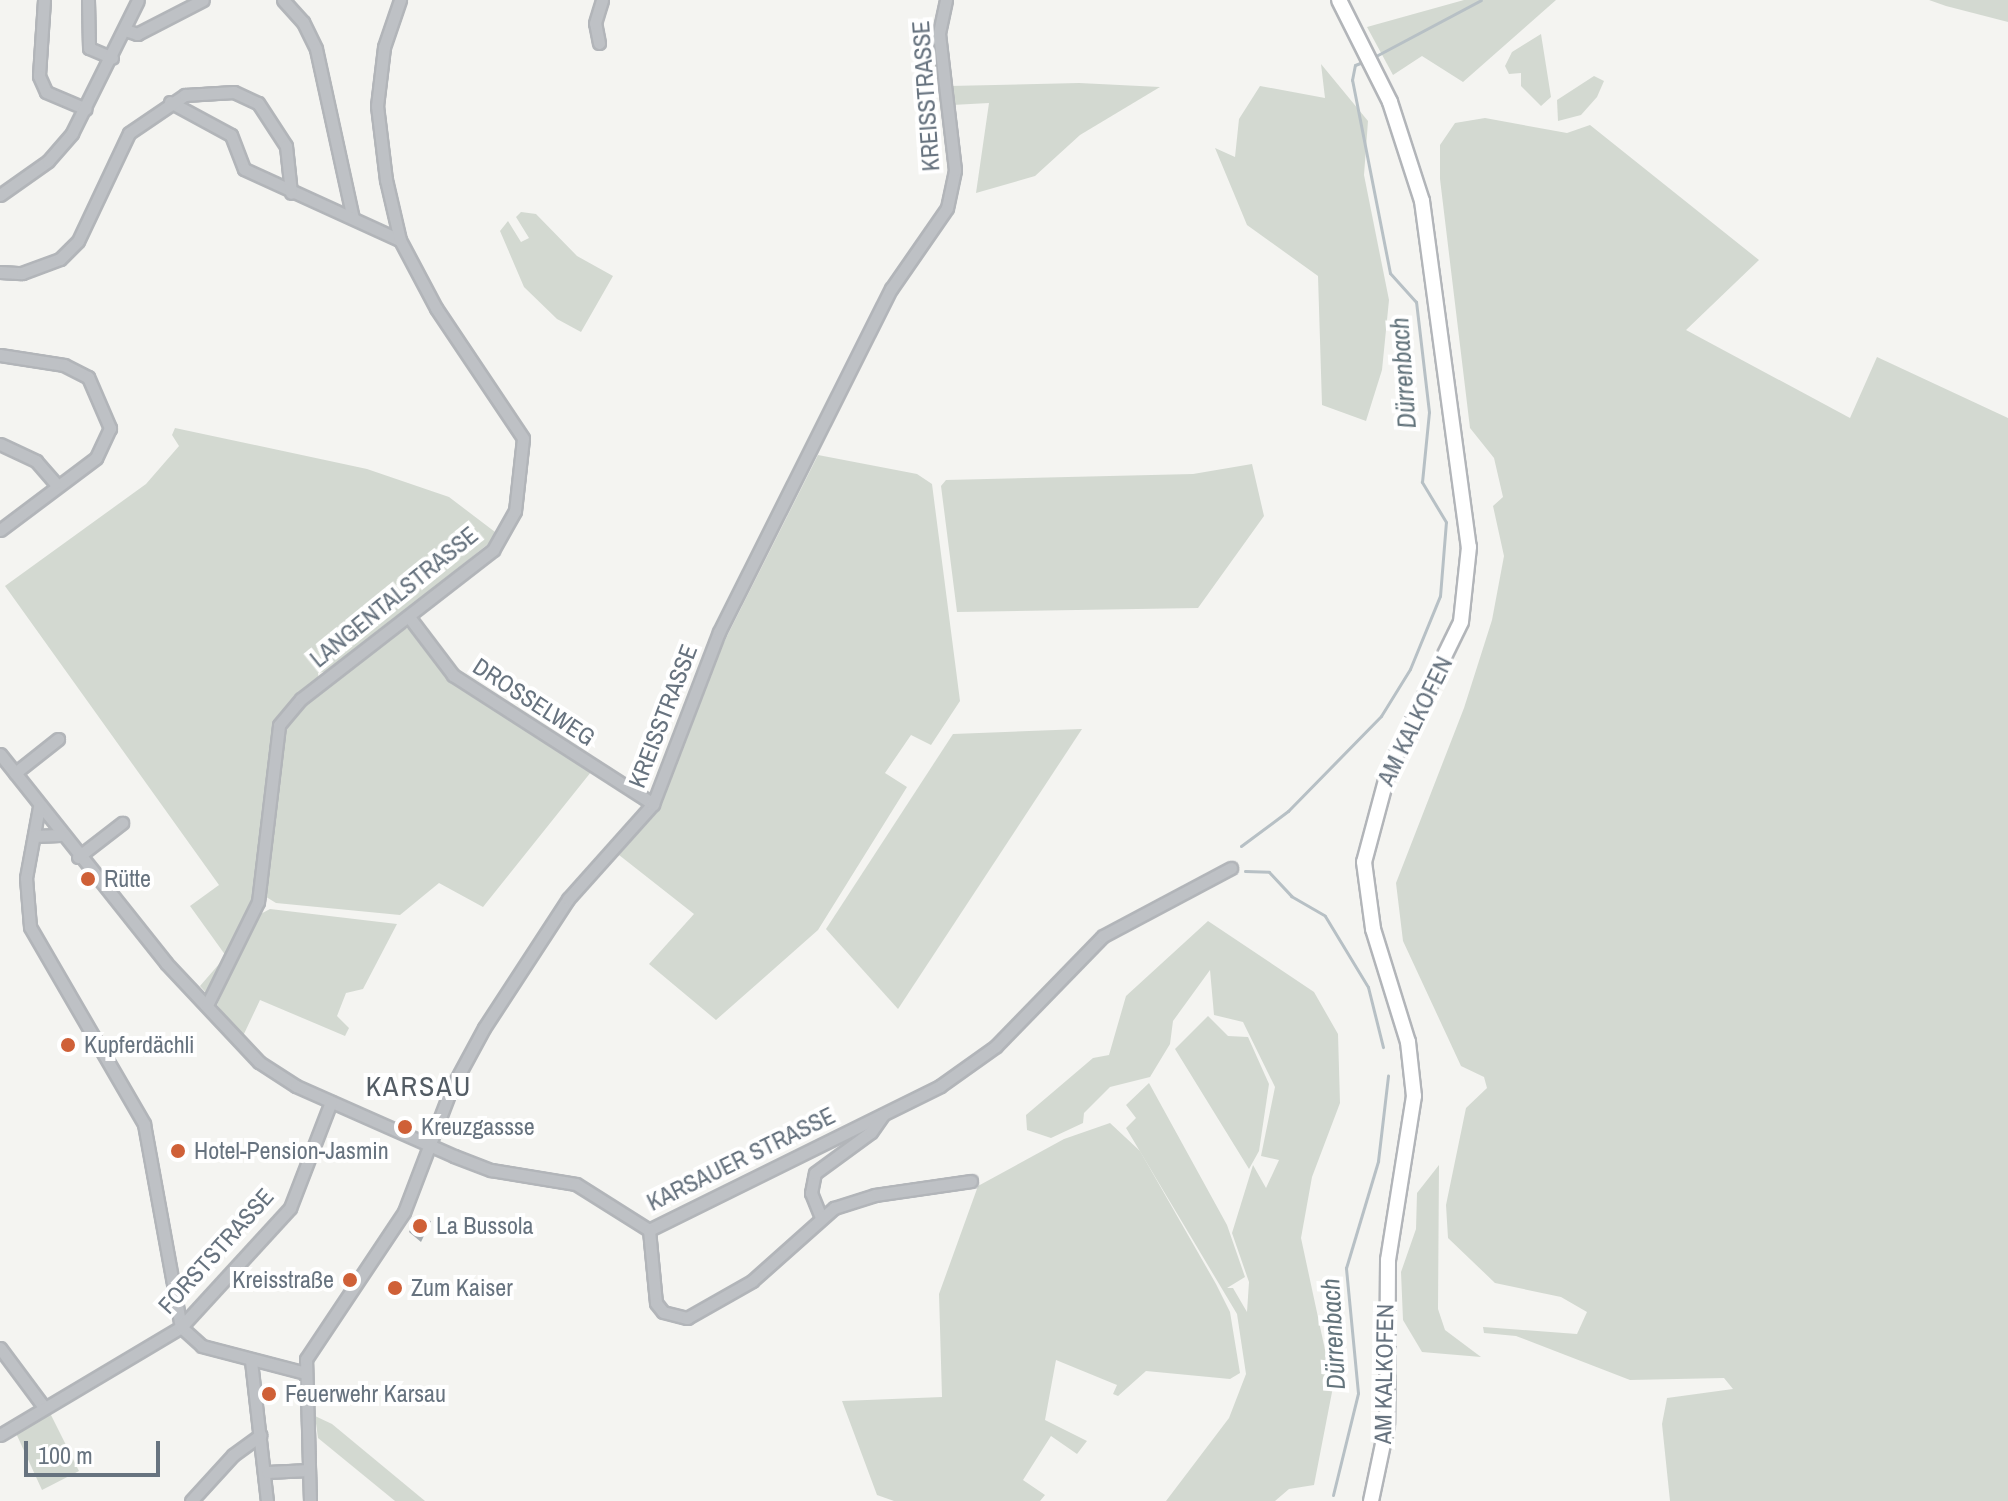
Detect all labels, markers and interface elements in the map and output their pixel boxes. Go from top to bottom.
street label: KREISSTRASSE [906,20,946,172]
water label: Dürrenbach [1384,316,1422,430]
street label: LANGENTALSTRASSE [304,521,484,673]
street label: KREISSTRASSE [623,640,703,792]
street label: DROSSELWEG [468,652,600,752]
street label: AM KALKOFEN [1371,652,1459,790]
place label: Rütte [104,865,151,893]
marker: Rütte [79,870,97,888]
place label: Kupferdächli [84,1031,194,1059]
marker: Kupferdächli [59,1036,77,1054]
district label: KARSAU [366,1069,472,1103]
street label: KARSAUER STRASSE [642,1101,840,1217]
place label: Kreuzgassse [421,1113,535,1141]
marker: Kreuzgassse [396,1118,414,1136]
place label: Hotel-Pension-Jasmin [194,1137,389,1165]
marker: Hotel-Pension-Jasmin [169,1142,187,1160]
street label: FORSTSTRASSE [152,1182,280,1320]
place label: La Bussola [436,1212,533,1240]
marker: La Bussola [411,1217,429,1235]
place label: Kreisstraße [232,1266,334,1294]
marker: Kreisstraße [341,1271,359,1289]
place label: Zum Kaiser [411,1274,513,1302]
water label: Dürrenbach [1315,1278,1351,1390]
marker: Zum Kaiser [386,1279,404,1297]
street label: AM KALKOFEN [1368,1304,1400,1444]
place label: Feuerwehr Karsau [285,1380,446,1408]
marker: Feuerwehr Karsau [260,1385,278,1403]
scale bar [28,1425,164,1475]
text: 100 m [38,1439,93,1471]

